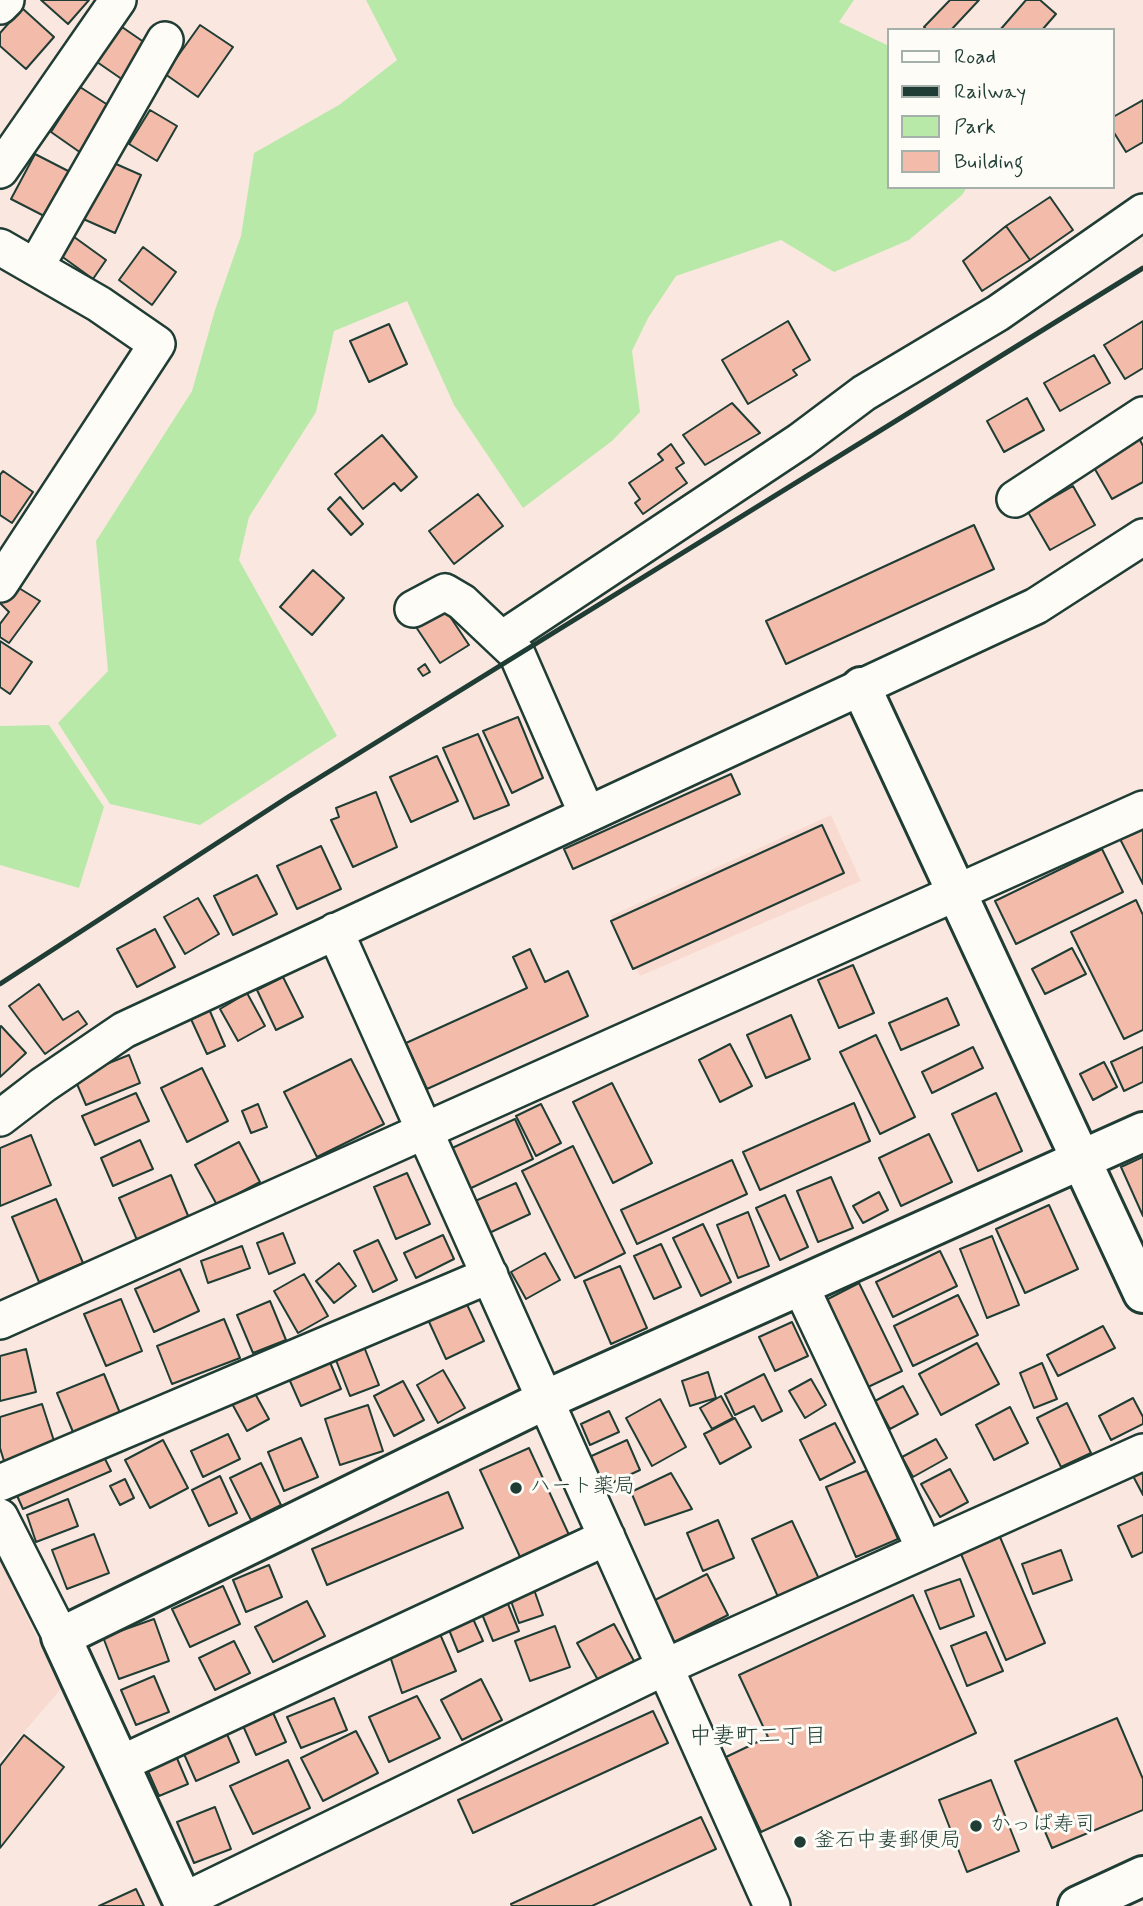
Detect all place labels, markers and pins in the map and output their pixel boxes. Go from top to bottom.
place label: ハート薬局 [530,1475,635,1501]
marker: ハート薬局 [508,1480,524,1496]
place label: かっぱ寿司 [990,1813,1095,1839]
marker: かっぱ寿司 [968,1818,984,1834]
place label: 釜石中妻郵便局 [814,1829,961,1855]
marker: 釜石中妻郵便局 [792,1834,808,1850]

